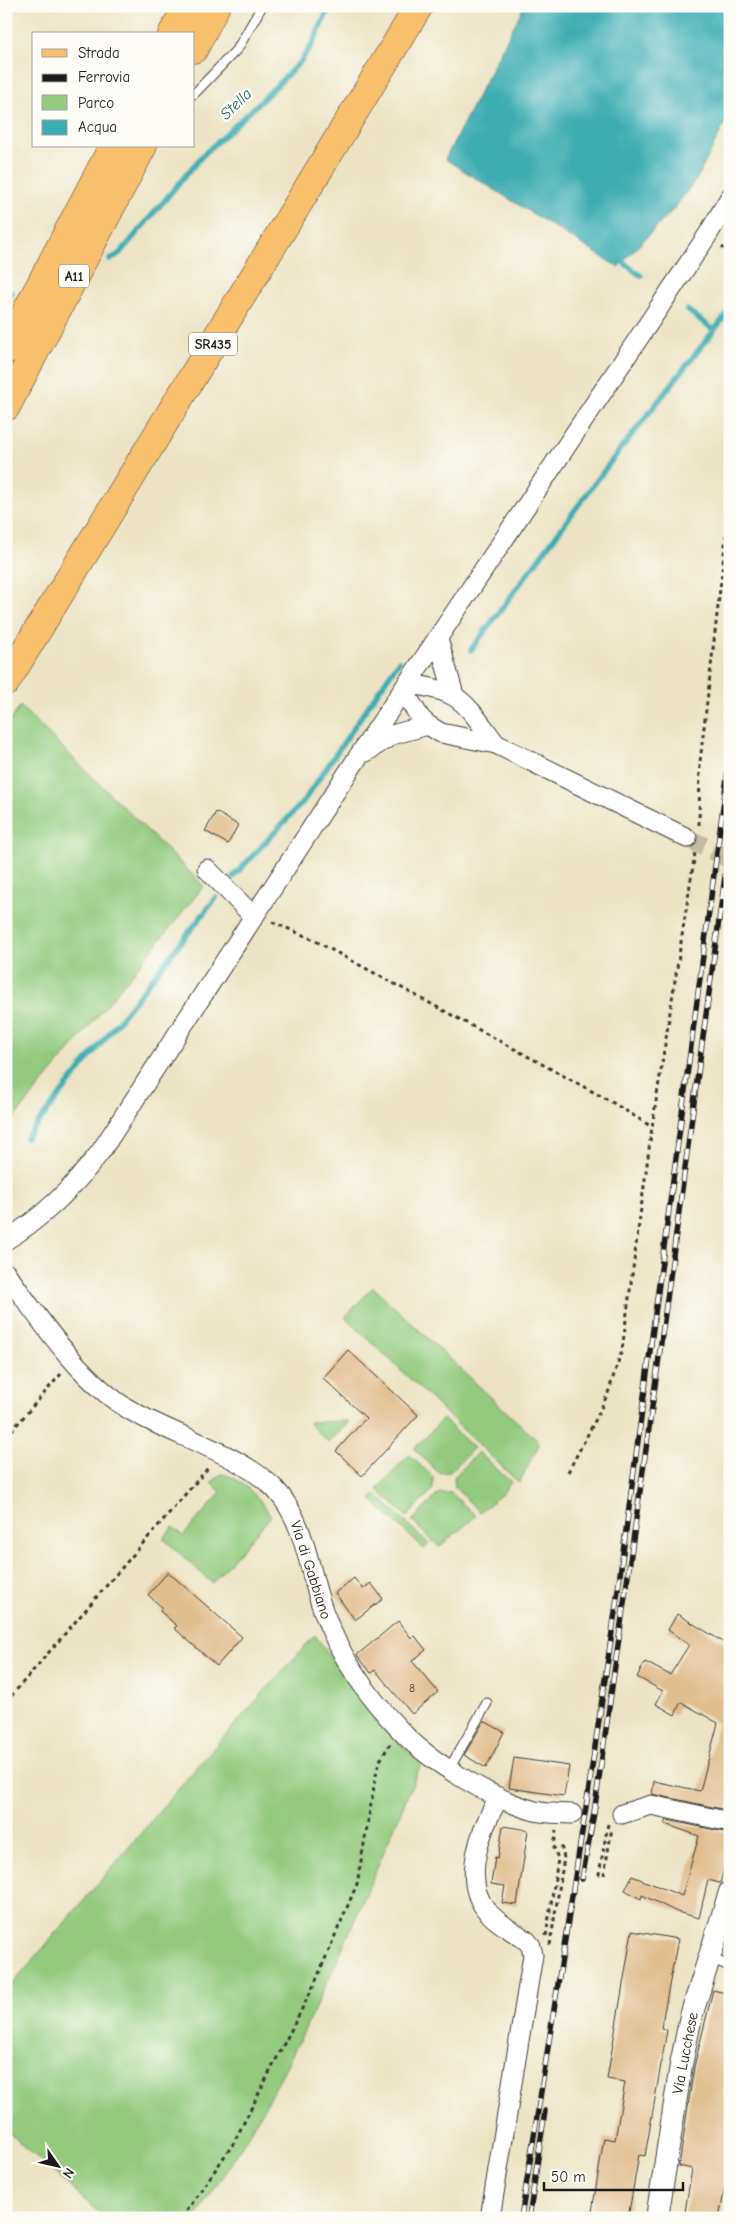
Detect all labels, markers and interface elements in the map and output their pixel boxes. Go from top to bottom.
legend [32,32,195,148]
text: Strada [78,44,120,62]
text: Ferrovia [78,68,130,86]
water label: Stella [216,85,256,123]
text: Parco [78,94,114,112]
text: Acqua [78,118,117,136]
road number: A11 [59,264,89,288]
road number: SR435 [189,332,237,356]
street label: Via di Gabbiano [287,1518,335,1622]
house number: 8 [409,1681,415,1695]
street label: Via Lucchese [668,2010,702,2095]
north arrow [32,2142,82,2192]
scale bar [544,2159,682,2191]
text: N [59,2164,78,2182]
text: 50 m [551,2168,586,2186]

